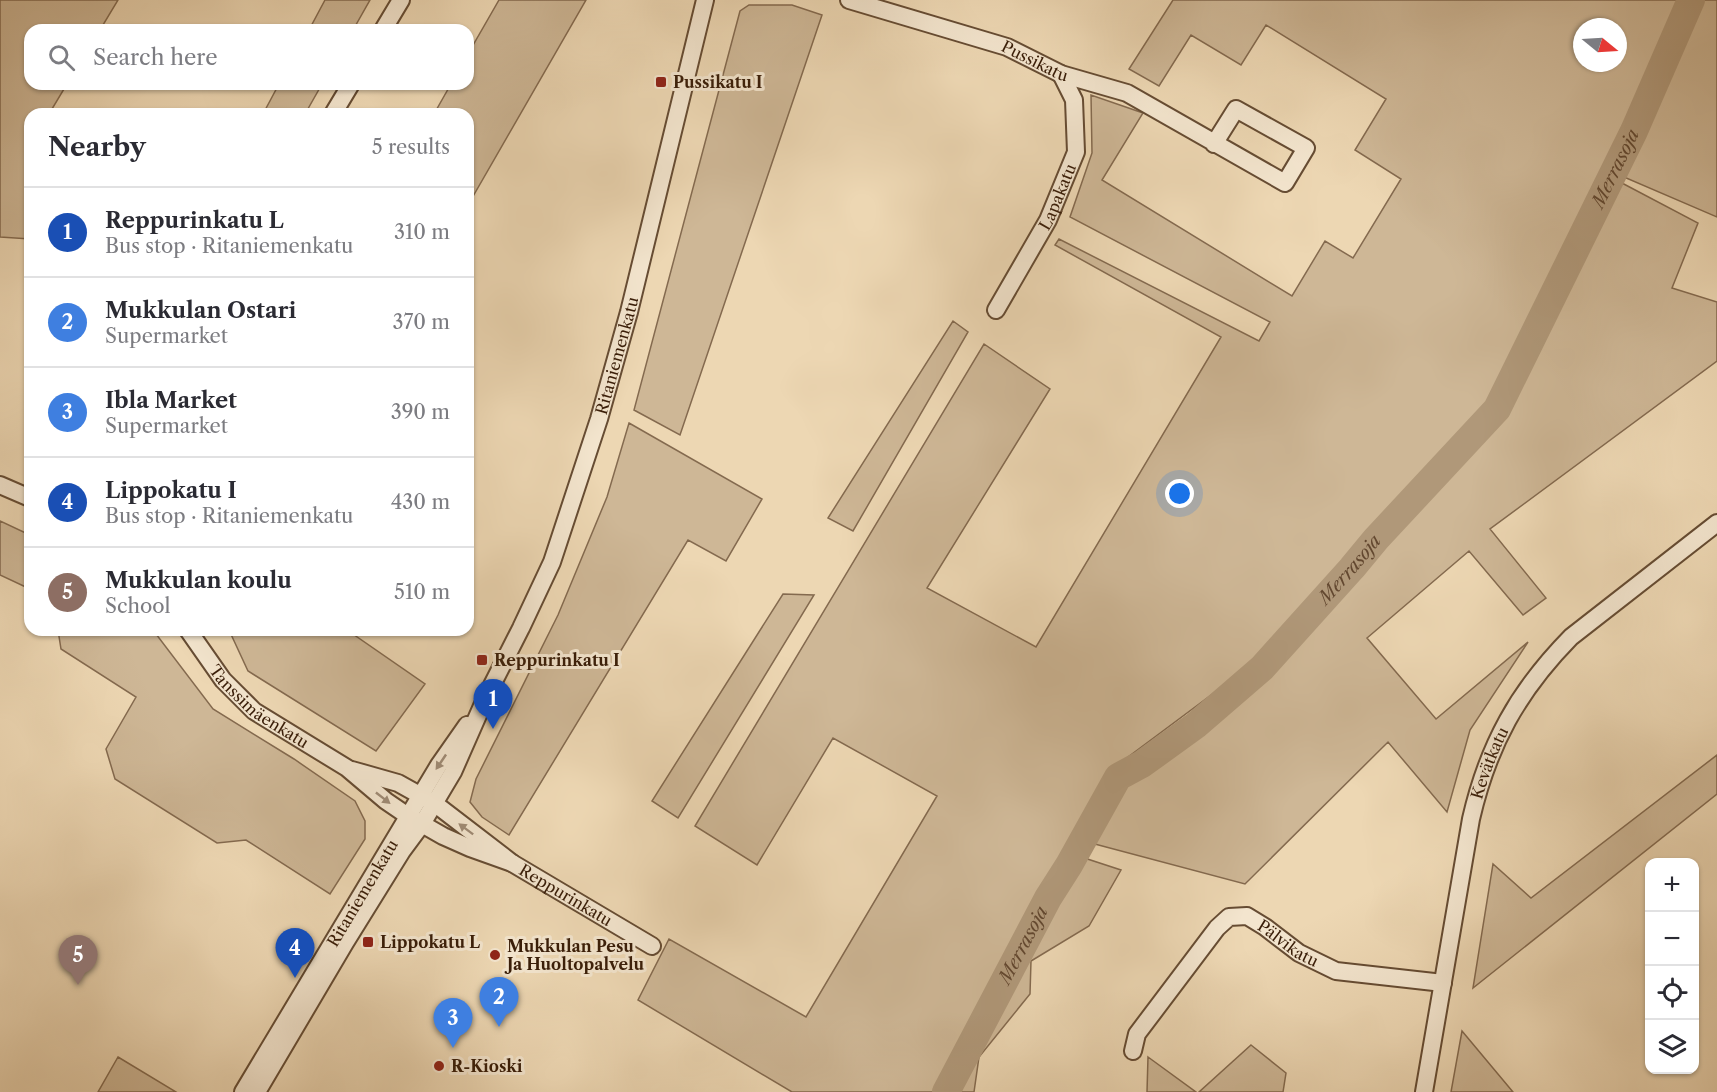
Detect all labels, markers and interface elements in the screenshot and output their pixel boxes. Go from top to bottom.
north arrow [1573,18,1627,72]
search box [24,24,474,90]
street label: Pussikatu [998,36,1070,86]
icon: search [45,41,78,74]
text: Search here [93,44,218,71]
place label: Pussikatu I [673,72,763,92]
marker: Pussikatu I [654,75,668,89]
water label: Merrasoja [1586,125,1644,213]
text: Nearby [48,131,146,163]
text: 5 results [372,135,450,159]
street label: Lapakatu [1034,160,1080,234]
text: Reppurinkatu L [105,207,284,234]
text: 1 [63,220,72,244]
text: 310 m [394,220,450,244]
text: Bus stop · Ritaniemenkatu [105,234,353,258]
street label: Ritaniemenkatu [591,295,642,417]
text: Mukkulan Ostari [105,297,296,324]
text: 2 [62,310,73,334]
text: 370 m [393,310,450,334]
text: Supermarket [105,324,228,348]
text: Ibla Market [105,387,237,414]
text: 3 [62,400,73,424]
text: 390 m [391,400,450,424]
text: Supermarket [105,414,228,438]
text: Lippokatu I [105,477,237,504]
your location [1165,479,1194,508]
text: 4 [62,490,73,514]
text: 430 m [391,490,450,514]
text: Bus stop · Ritaniemenkatu [105,504,353,528]
water label: Merrasoja [1312,530,1386,610]
text: Mukkulan koulu [105,567,292,594]
text: 5 [62,580,73,604]
text: 510 m [394,580,450,604]
text: School [105,594,170,618]
place label: Reppurinkatu I [494,650,620,670]
marker: Reppurinkatu I [475,653,489,667]
street label: Tanssimäenkatu [205,661,313,752]
pin: 1 [474,680,512,729]
street label: Kevätkatu [1467,723,1513,801]
one-way arrow [435,754,446,770]
one-way arrow [375,791,391,804]
one-way arrow [459,823,474,835]
street label: Ritaniemenkatu [323,836,402,950]
map controls [1645,858,1699,1074]
button: + [1645,858,1699,912]
street label: Reppurinkatu [516,860,616,930]
water label: Merrasoja [993,902,1053,989]
button: − [1645,912,1699,966]
street label: Pälvikatu [1254,915,1322,971]
pin: 4 [276,928,314,978]
place label: Lippokatu L [380,932,480,952]
marker: Lippokatu L [361,935,375,949]
pin: 5 [58,936,98,985]
place label: Mukkulan Pesu Ja Huoltopalvelu [504,936,645,974]
marker: Mukkulan Pesu Ja Huoltopalvelu [488,948,502,962]
button: locate [1645,966,1699,1020]
pin: 2 [480,978,518,1027]
pin: 3 [434,998,472,1048]
button: layers [1645,1020,1699,1074]
place label: R-Kioski [451,1056,523,1076]
marker: R-Kioski [432,1059,446,1073]

